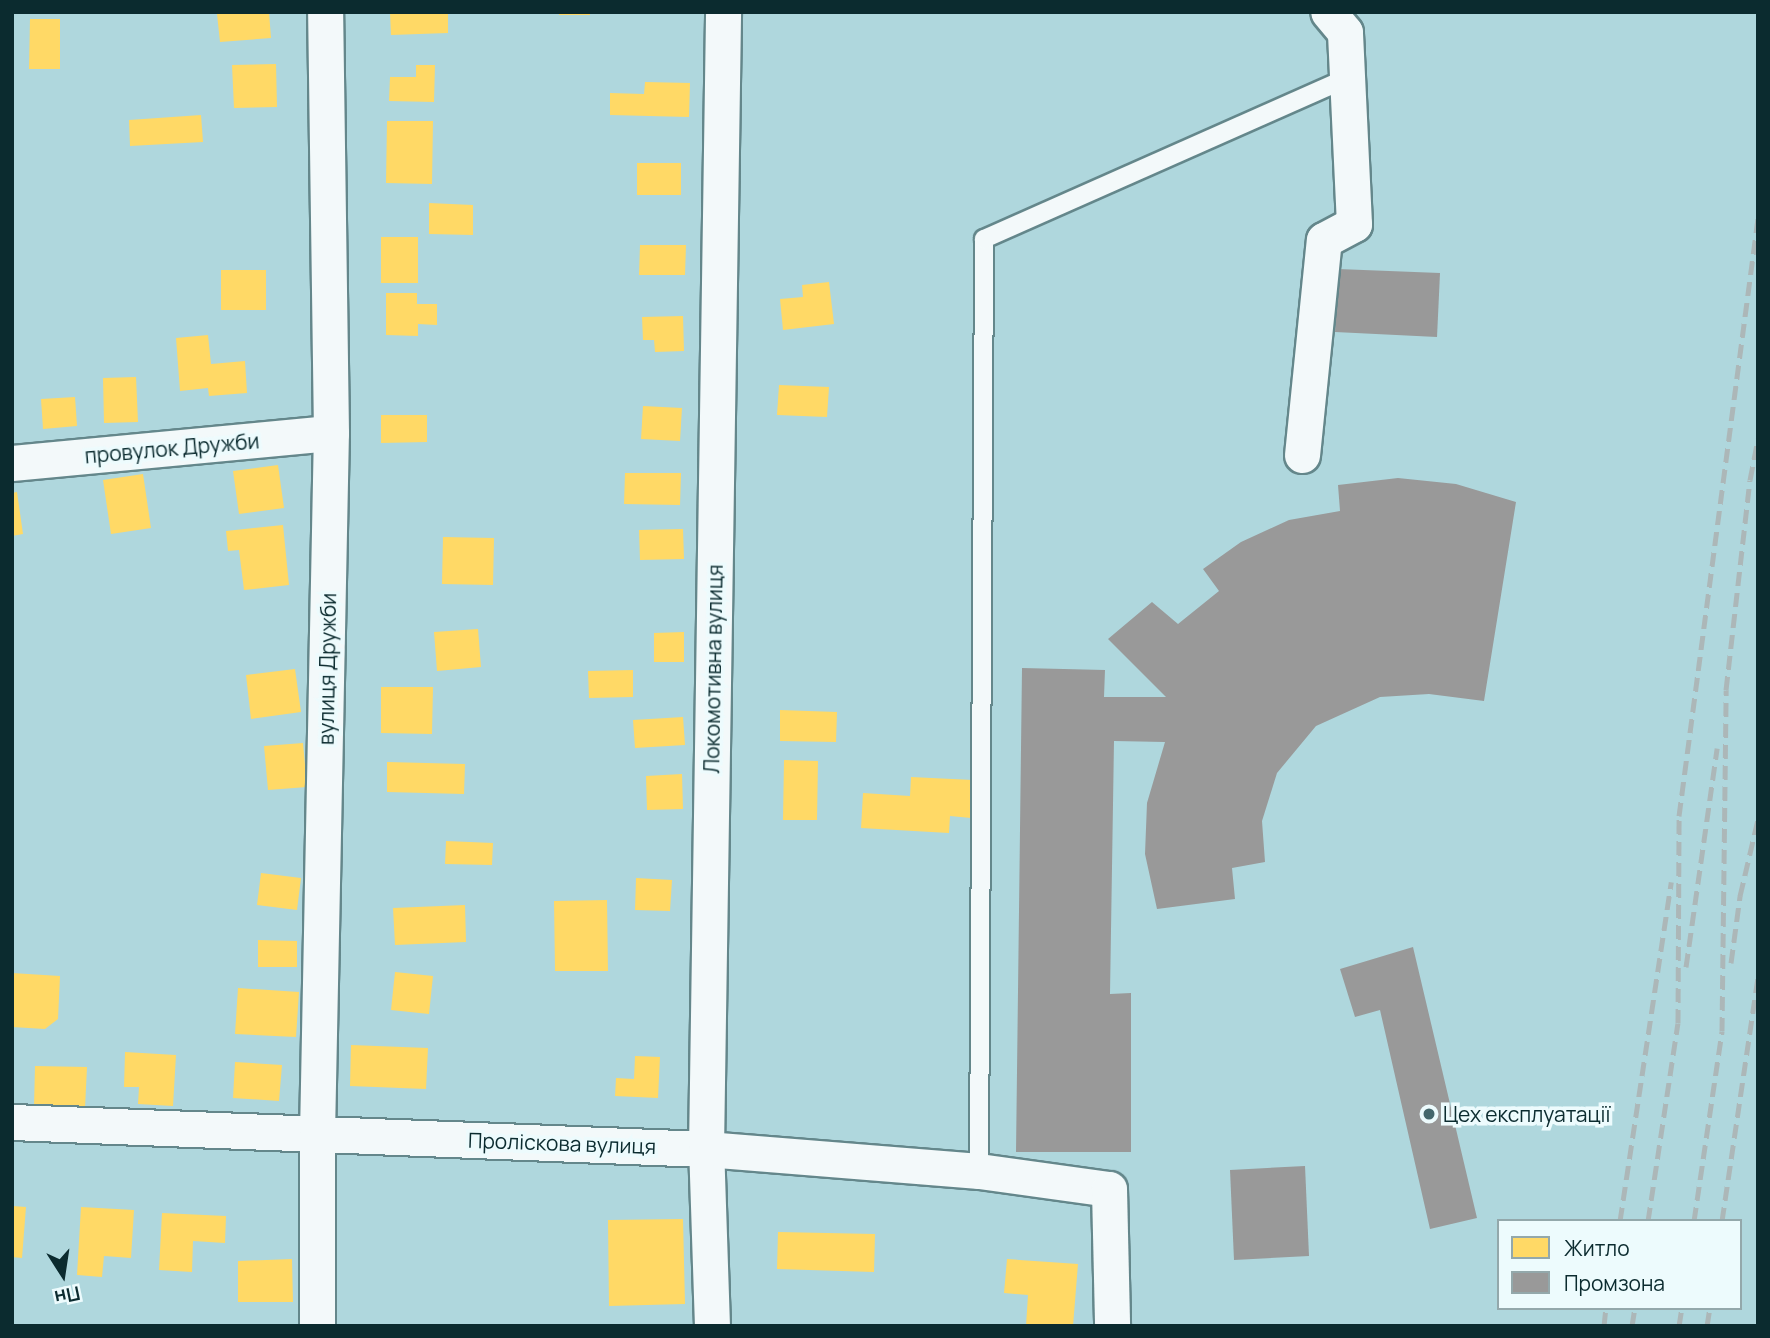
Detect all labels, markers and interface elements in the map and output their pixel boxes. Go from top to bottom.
street label: провулок Дружби [84,428,260,468]
street label: Локомотивна вулиця [699,564,727,774]
street label: вулиця Дружби [313,593,341,745]
place label: Цех експлуатації [1443,1101,1610,1127]
marker: Цех експлуатації [1421,1106,1437,1122]
street label: Проліскова вулиця [468,1127,656,1159]
legend [1497,1219,1742,1310]
text: Житло [1564,1234,1630,1262]
north arrow [28,1240,98,1310]
text: Промзона [1564,1269,1665,1297]
text: Пн [52,1280,83,1311]

